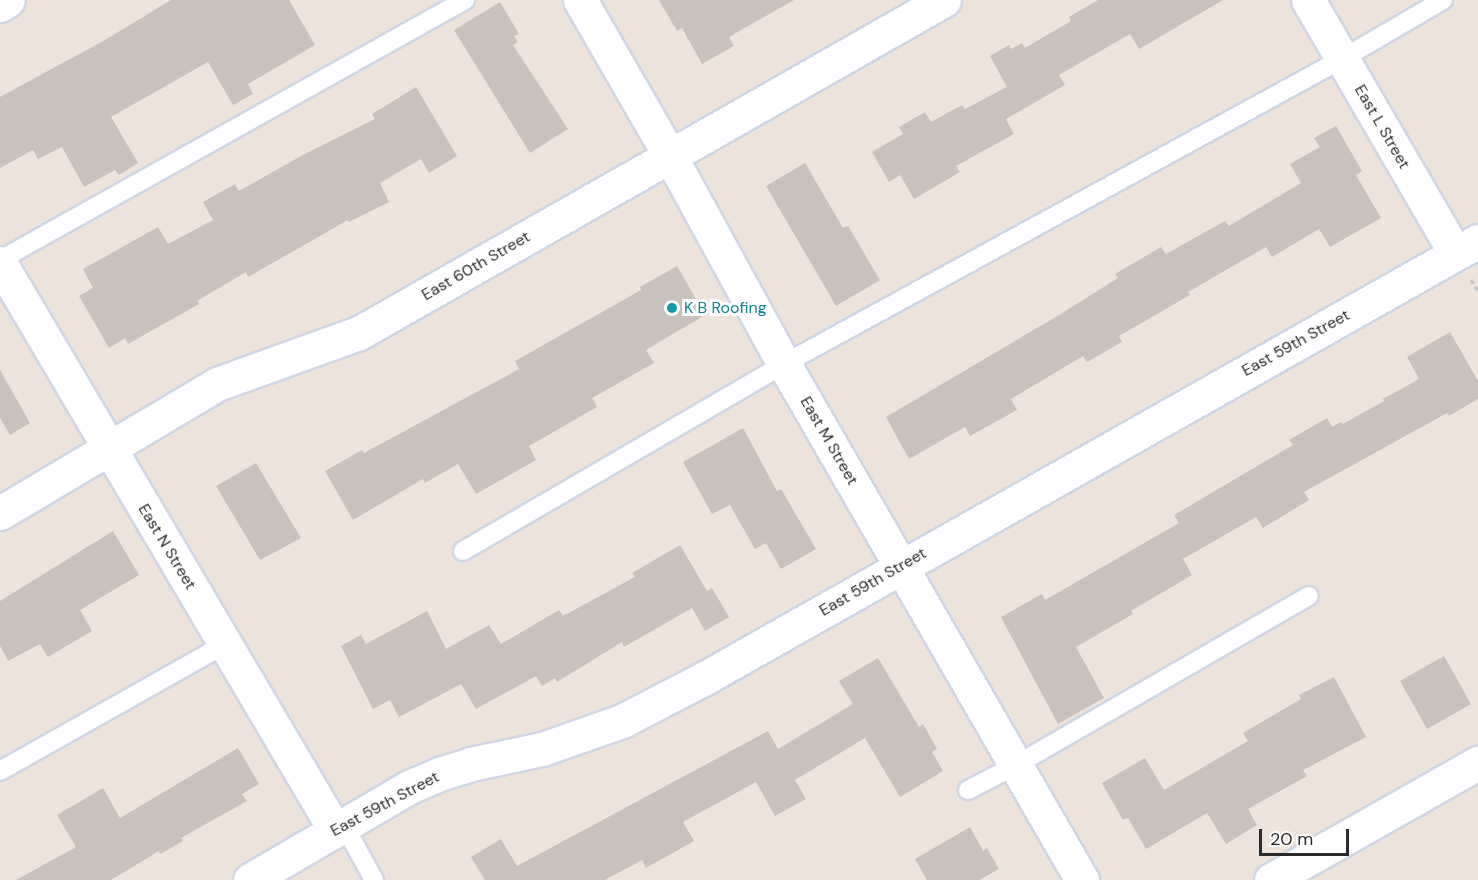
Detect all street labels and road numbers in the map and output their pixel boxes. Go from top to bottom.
street label: East L Street [1350,82,1414,172]
street label: East 60th Street [418,227,534,305]
street label: East 59th Street [1239,305,1353,381]
street label: East M Street [796,393,862,489]
street label: East N Street [134,501,200,593]
street label: East 59th Street [816,544,930,620]
street label: East 59th Street [327,767,443,841]

